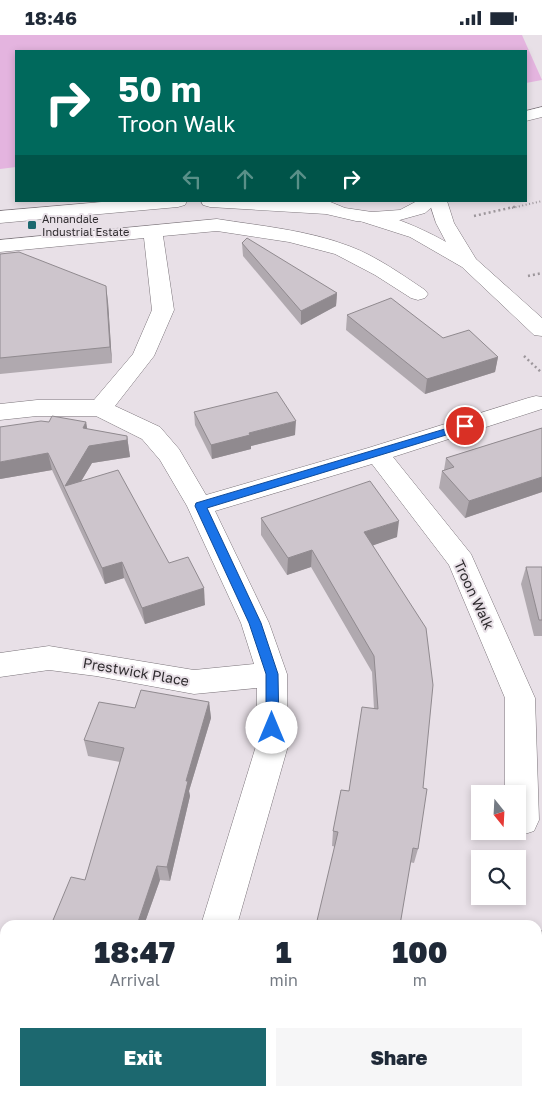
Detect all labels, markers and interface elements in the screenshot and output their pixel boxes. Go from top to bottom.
text: 18:46 [25,6,77,29]
text: 50 m [118,68,201,110]
icon: right [35,70,100,135]
text: Troon Walk [118,110,236,137]
icon: left [178,165,206,193]
icon: ahead [231,165,259,193]
icon: ahead [284,165,312,193]
icon: right [337,165,365,193]
place label: Annandale Industrial Estate [42,212,129,238]
marker: Annandale Industrial Estate [26,219,38,231]
pin [444,405,486,447]
icon: arrive [451,412,479,440]
street label: Troon Walk [451,557,498,632]
street label: Prestwick Place [82,654,190,689]
position arrow [245,701,297,753]
north arrow [471,785,526,840]
map controls [471,785,526,905]
button: search [471,850,526,905]
text: 18:47 [94,934,175,970]
text: 1 [276,934,292,970]
text: 100 [392,934,448,970]
text: Arrival [110,970,160,990]
text: min [270,970,298,990]
text: m [413,970,427,990]
button: Exit [20,1028,266,1086]
button: Share [276,1028,522,1086]

